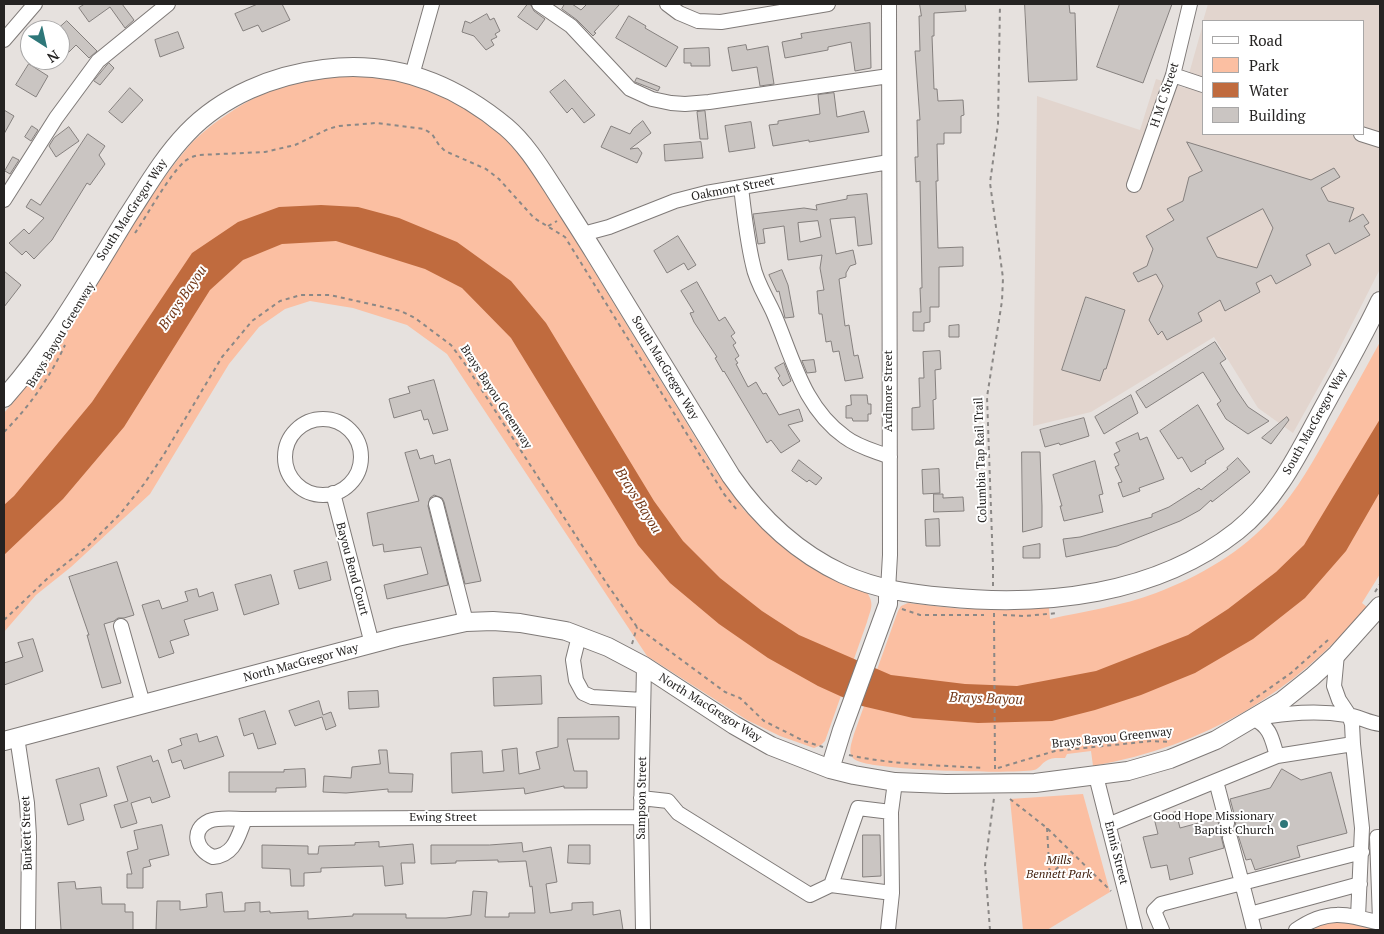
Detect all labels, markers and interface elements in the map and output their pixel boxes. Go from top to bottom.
north arrow [20,20,70,70]
legend [1202,20,1364,135]
text: Road [1249,30,1282,50]
text: N [44,46,63,68]
text: Park [1249,55,1279,75]
street label: H M C Street [1148,61,1182,129]
text: Water [1249,80,1288,100]
text: Building [1249,105,1306,125]
street label: South MacGregor Way [94,156,170,264]
street label: Oakmont Street [690,174,776,204]
water label: Brays Bayou [155,263,211,333]
street label: Brays Bayou Greenway [24,279,98,391]
street label: South MacGregor Way [628,314,702,422]
street label: Brays Bayou Greenway [457,342,535,452]
street label: Ardmore Street [882,350,896,432]
street label: South MacGregor Way [1280,367,1350,477]
street label: Columbia Tap Rail Trail [972,397,990,523]
water label: Brays Bayou [611,465,665,537]
street label: Bayou Bend Court [333,521,371,617]
street label: North MacGregor Way [242,641,360,685]
street label: North MacGregor Way [656,671,764,745]
water label: Brays Bayou [949,689,1023,709]
street label: Brays Bayou Greenway [1051,725,1173,751]
street label: Sampson Street [634,756,650,840]
street label: Burkett Street [18,795,36,871]
place label: Good Hope Missionary Baptist Church [1153,810,1274,838]
street label: Ewing Street [409,811,477,825]
marker: Good Hope Missionary Baptist Church [1278,818,1290,830]
street label: Ennis Street [1101,820,1131,886]
park label: Mills Bennett Park [1026,854,1092,882]

